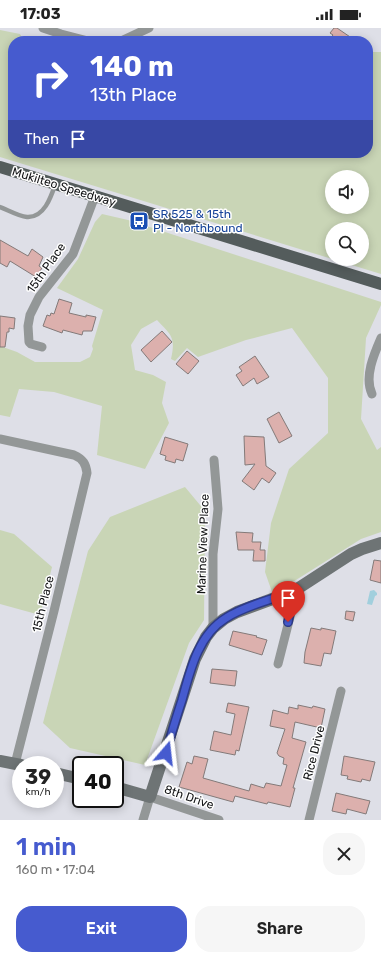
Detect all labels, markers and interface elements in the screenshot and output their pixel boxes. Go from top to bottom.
text: 17:03 [20,5,61,23]
text: 140 m [90,50,174,83]
icon: right [24,52,76,104]
text: 13th Place [90,84,177,106]
icon: arrive [67,128,89,150]
text: Then [24,130,59,148]
street label: Mukilteo Speedway [10,165,118,210]
map controls [325,170,369,266]
button: sound [325,170,369,214]
place label: SR 525 & 15th Pl - Northbound [153,207,243,235]
bus stop icon: SR 525 & 15th Pl - Northbound [128,210,150,232]
button: search [325,222,369,266]
street label: 15th Place [24,240,68,296]
street label: Marine View Place [194,493,212,594]
street label: 15th Place [29,574,57,634]
pin [271,581,305,622]
icon: arrive [277,587,299,609]
street label: Rice Drive [300,724,328,782]
position arrow [145,732,187,774]
speed limit sign: 40 [72,756,124,808]
text: 39 [25,765,51,789]
street label: 8th Drive [162,782,216,812]
text: km/h [26,786,50,798]
text: 1 min [16,833,76,861]
button: close [323,833,365,875]
text: 160 m · 17:04 [16,862,95,877]
button: Exit [16,906,187,952]
button: Share [195,906,365,952]

